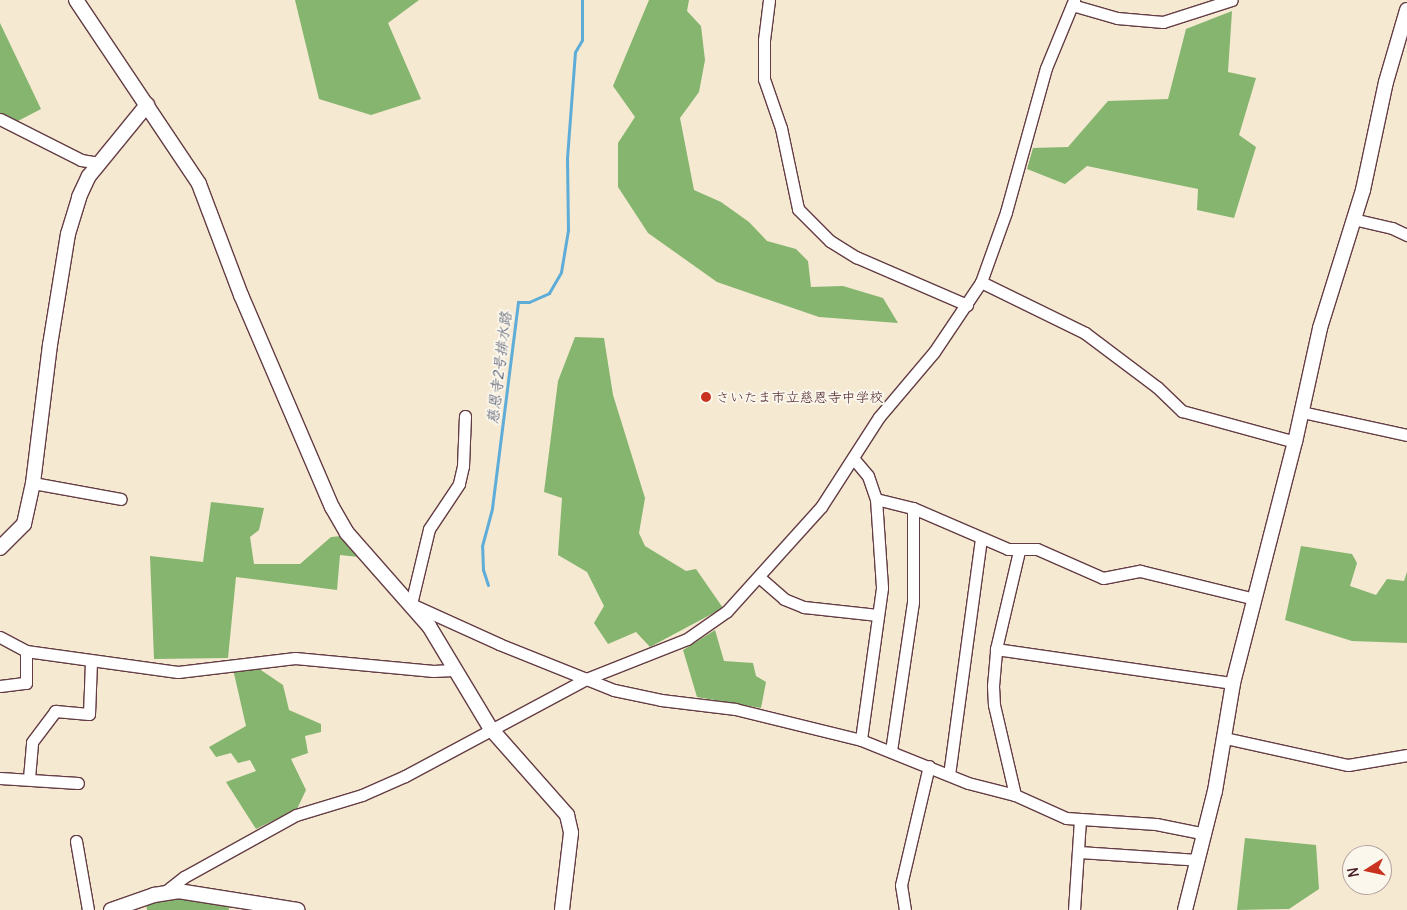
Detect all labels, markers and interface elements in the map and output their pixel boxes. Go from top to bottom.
water label: 慈恩寺2号排水路 [483,311,515,425]
place label: さいたま市立慈恩寺中学校 [716,389,884,405]
marker: さいたま市立慈恩寺中学校 [700,391,712,403]
north arrow [1342,845,1392,895]
text: N [1344,866,1363,879]

